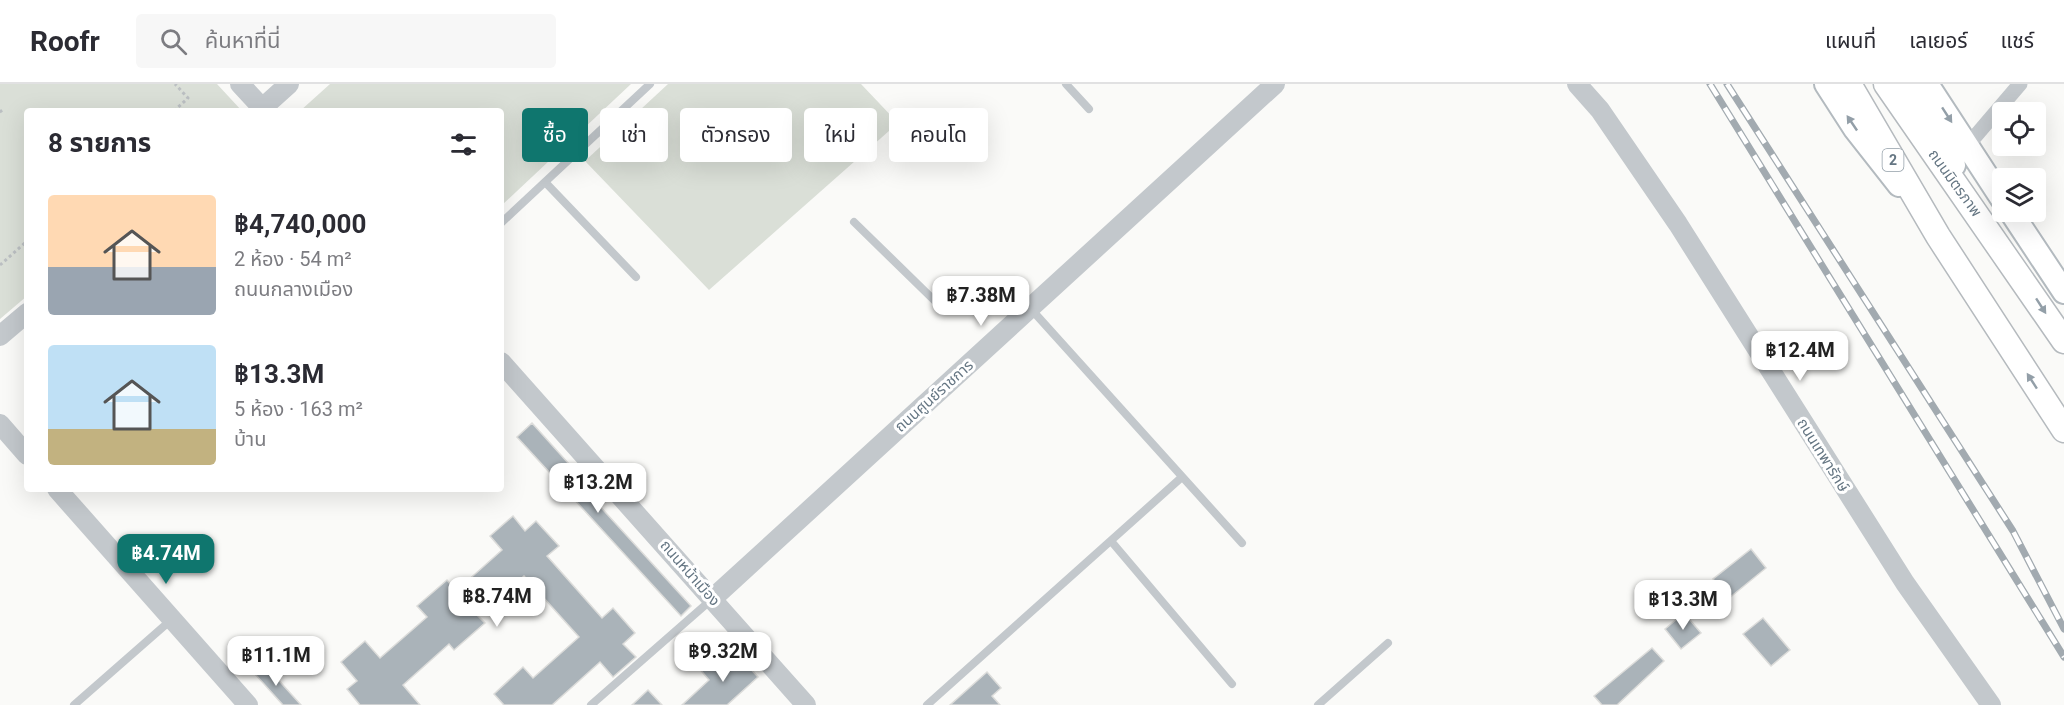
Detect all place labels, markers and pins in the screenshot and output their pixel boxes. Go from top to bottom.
pin: ฿7.38M [932,276,1030,327]
pin: ฿12.4M [1751,331,1849,382]
pin: ฿13.2M [549,463,647,514]
pin: ฿4.74M [117,534,215,585]
pin: ฿8.74M [448,577,546,628]
pin: ฿13.3M [1634,580,1732,631]
pin: ฿9.32M [674,632,772,683]
pin: ฿11.1M [227,636,325,687]

